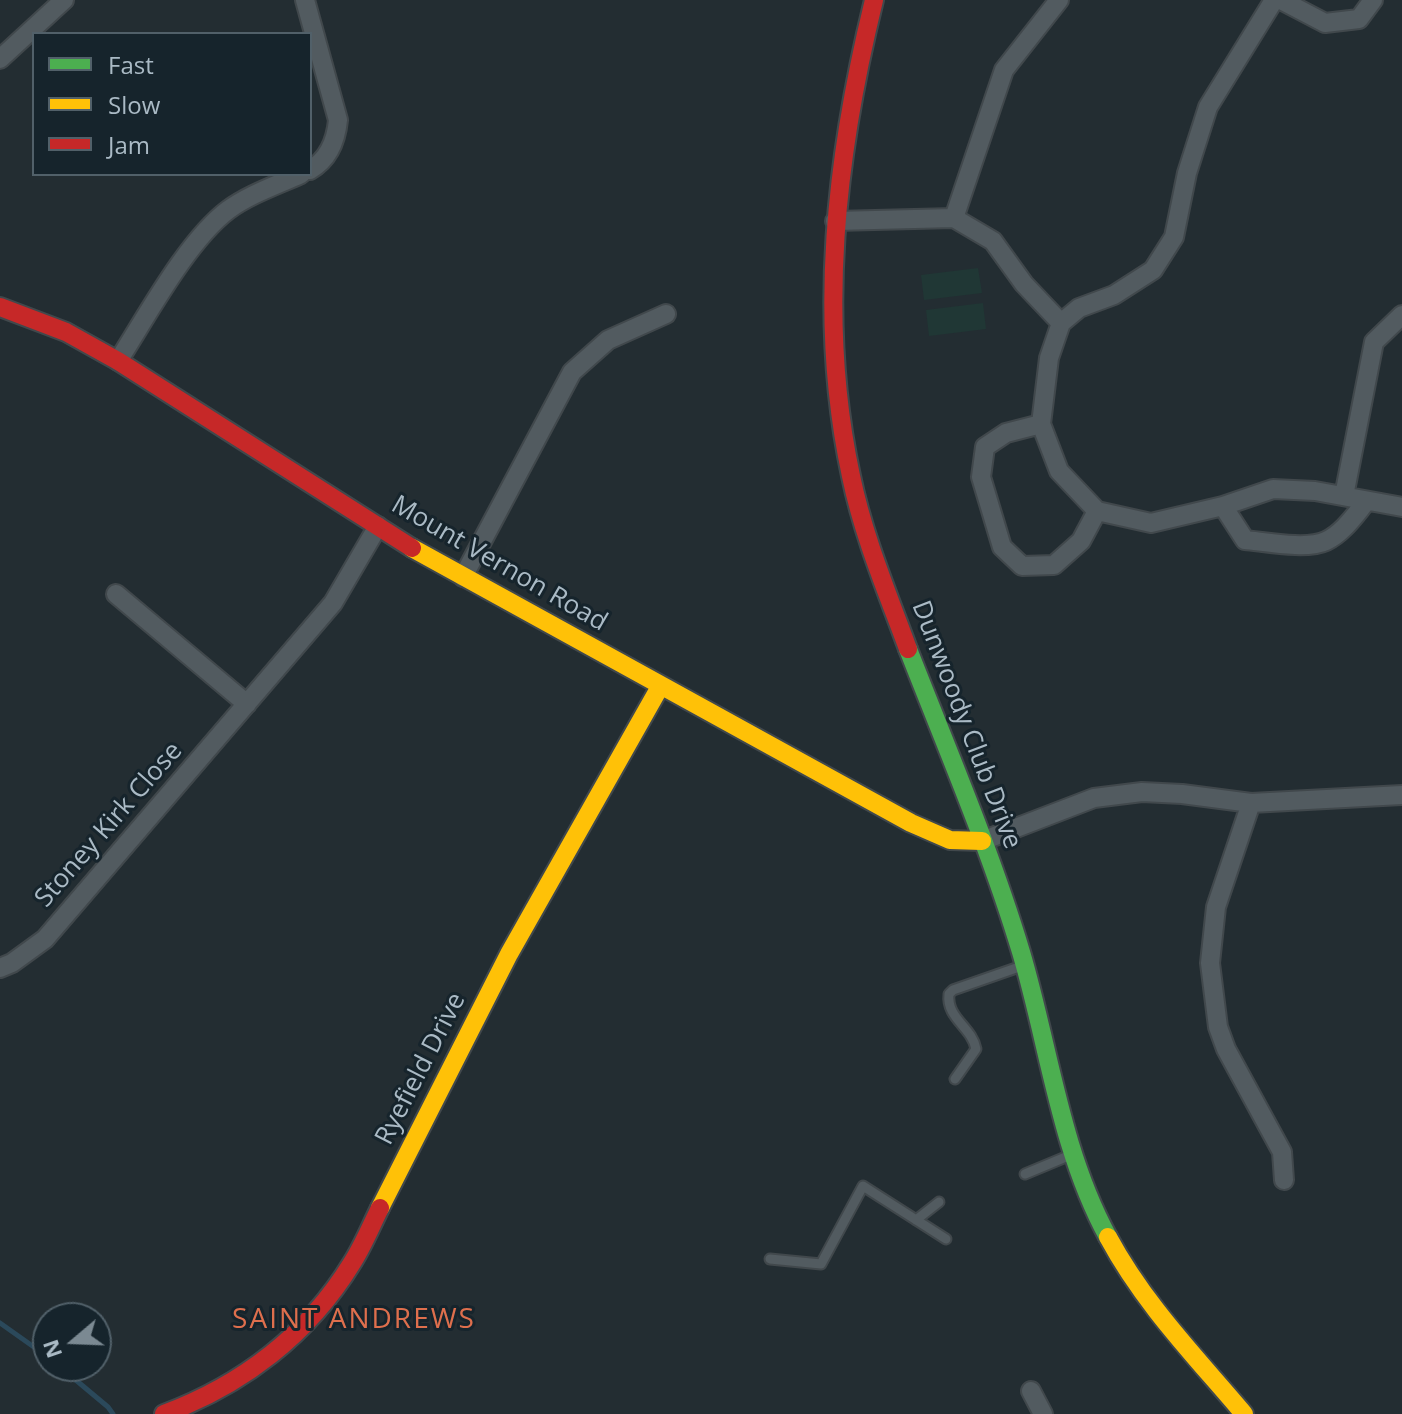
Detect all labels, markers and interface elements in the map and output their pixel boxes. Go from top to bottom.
legend [32,32,312,176]
text: Fast [108,48,154,81]
text: Slow [108,88,160,121]
text: Jam [108,128,150,161]
street label: Mount Vernon Road [386,489,612,639]
street label: Dunwoody Club Drive [904,597,1028,853]
street label: Stoney Kirk Close [29,736,189,914]
street label: Ryefield Drive [369,988,473,1150]
north arrow [32,1302,112,1382]
district label: SAINT ANDREWS [232,1303,476,1337]
text: N [34,1336,68,1363]

